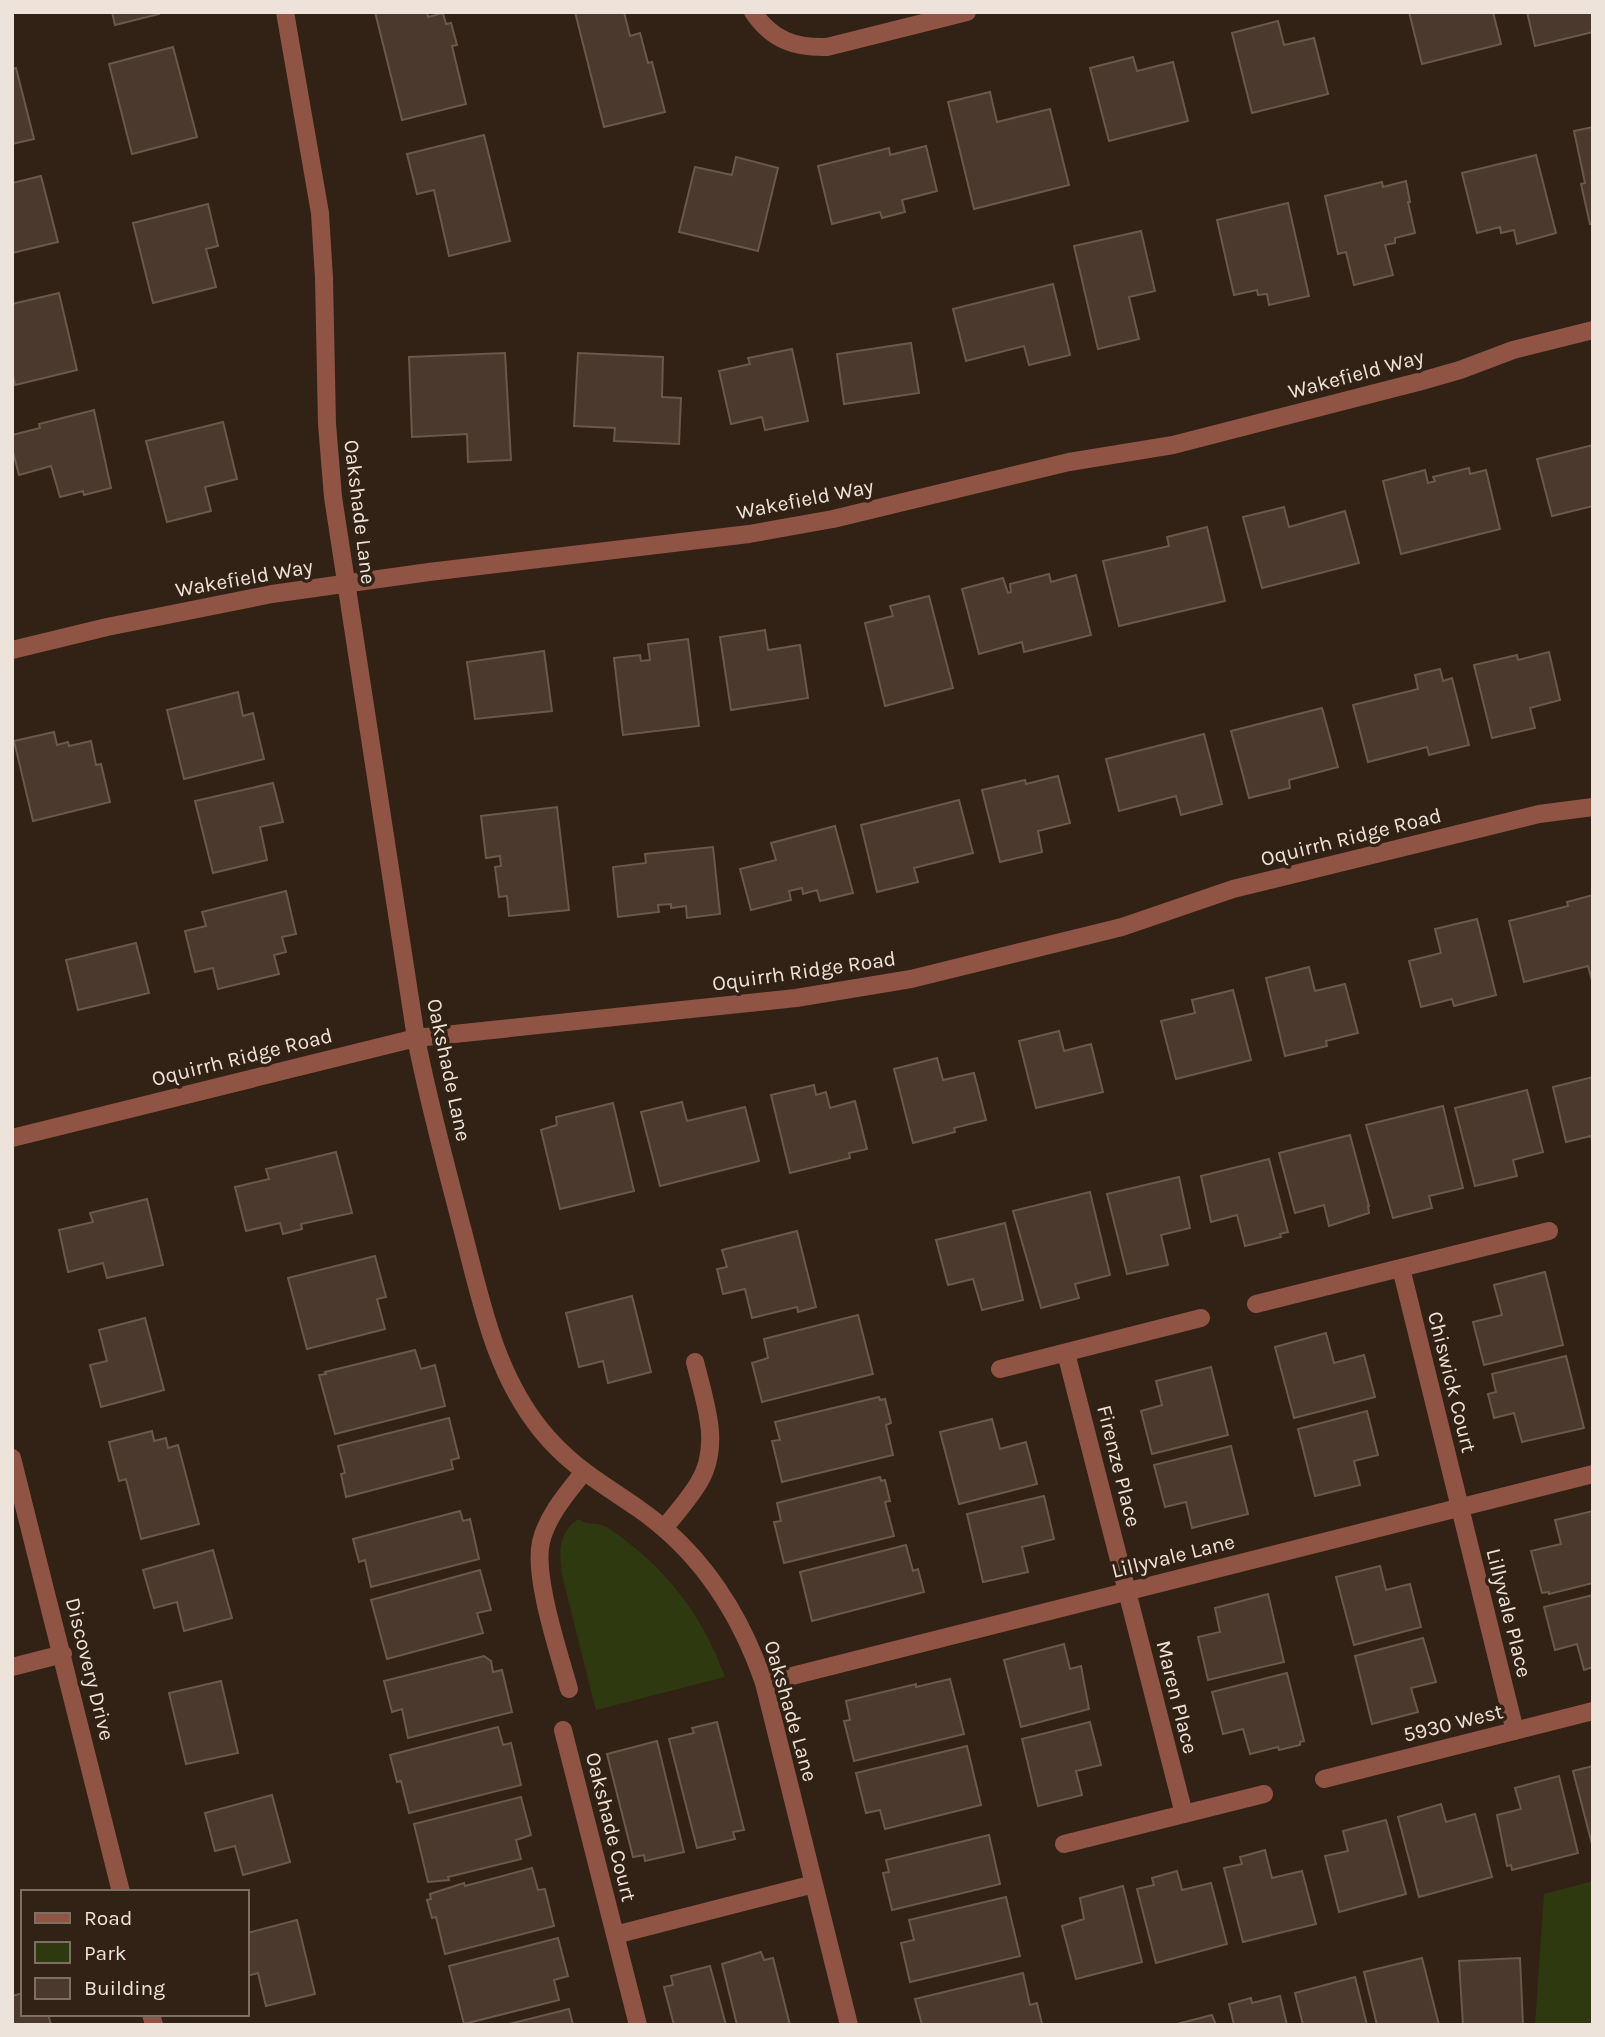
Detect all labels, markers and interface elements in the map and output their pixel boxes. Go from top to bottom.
street label: Wakefield Way [1286,344,1427,404]
street label: Oakshade Lane [339,438,381,586]
street label: Wakefield Way [734,474,876,524]
street label: Wakefield Way [173,554,315,602]
street label: Oquirrh Ridge Road [1258,803,1444,871]
street label: Oquirrh Ridge Road [711,946,897,996]
street label: Oakshade Lane [422,996,476,1144]
street label: Oquirrh Ridge Road [149,1023,335,1091]
street label: Chiswick Court [1423,1309,1481,1455]
street label: Firenze Place [1092,1403,1146,1529]
street label: Lillyvale Lane [1109,1529,1237,1583]
street label: Lillyvale Place [1481,1546,1537,1680]
street label: Discovery Drive [61,1595,119,1743]
street label: Oakshade Lane [759,1638,823,1784]
street label: Maren Place [1151,1638,1203,1756]
street label: 5930 West [1401,1699,1505,1747]
street label: Oakshade Court [581,1750,641,1904]
legend [21,1890,248,2016]
text: Road [84,1906,132,1930]
text: Park [84,1941,127,1965]
text: Building [84,1976,165,2000]

